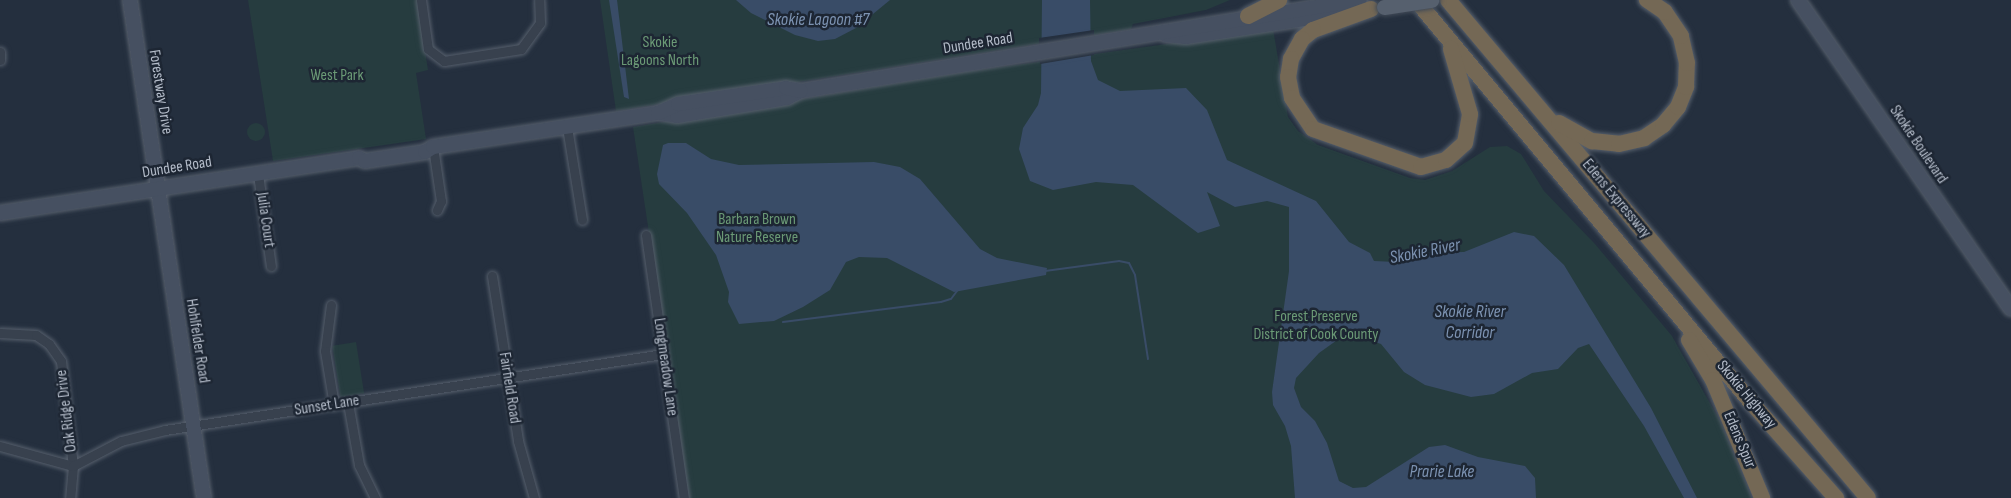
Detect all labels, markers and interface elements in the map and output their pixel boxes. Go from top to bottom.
water label: Skokie Lagoon #7 [767,9,869,31]
street label: Dundee Road [942,29,1014,59]
park label: Skokie Lagoons North [621,33,699,71]
street label: Forestway Drive [144,48,176,136]
park label: West Park [310,66,364,86]
street label: Skokie Boulevard [1885,102,1951,188]
street label: Dundee Road [141,153,213,183]
street label: Edens Expressway [1577,156,1655,242]
street label: Julia Court [252,191,278,249]
park label: Barbara Brown Nature Reserve [716,210,798,248]
water label: Skokie River [1388,235,1462,269]
street label: Hohlfelder Road [181,297,213,385]
water label: Skokie River Corridor [1434,302,1506,344]
park label: Forest Preserve District of Cook County [1253,307,1379,345]
street label: Longmeadow Lane [649,317,681,417]
street label: Fairfield Road [494,351,524,425]
street label: Skokie Highway [1712,357,1780,433]
street label: Oak Ridge Drive [52,369,82,453]
street label: Sunset Lane [293,391,361,421]
street label: Edens Spur [1719,409,1759,471]
water label: Prarie Lake [1410,461,1474,483]

